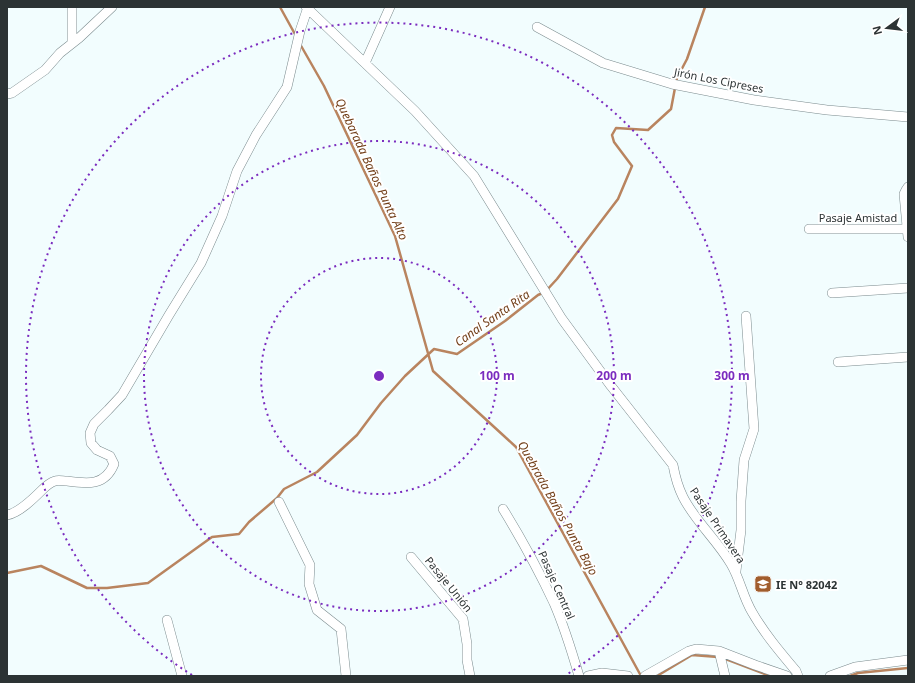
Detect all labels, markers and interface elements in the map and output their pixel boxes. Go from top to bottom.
north arrow [867,8,907,48]
text: N [868,24,885,37]
street label: Jirón Los Cipreses [672,64,765,96]
water label: Quebarada Baños Punta Alto [332,95,413,243]
street label: Pasaje Amistad [819,210,897,225]
water label: Canal Santa Rita [451,286,533,350]
text: 100 m [479,367,515,384]
text: 200 m [596,367,632,384]
text: 300 m [714,367,750,384]
centre of rings [372,369,386,383]
water label: Quebrada Baños Punta Bajo [514,438,602,578]
street label: Pasaje Primavera [687,484,749,566]
street label: Pasaje Central [535,548,579,622]
street label: Pasaje Unión [422,553,476,615]
school or university icon: IE N° 82042 [753,574,773,594]
place label: IE N° 82042 [776,577,837,592]

